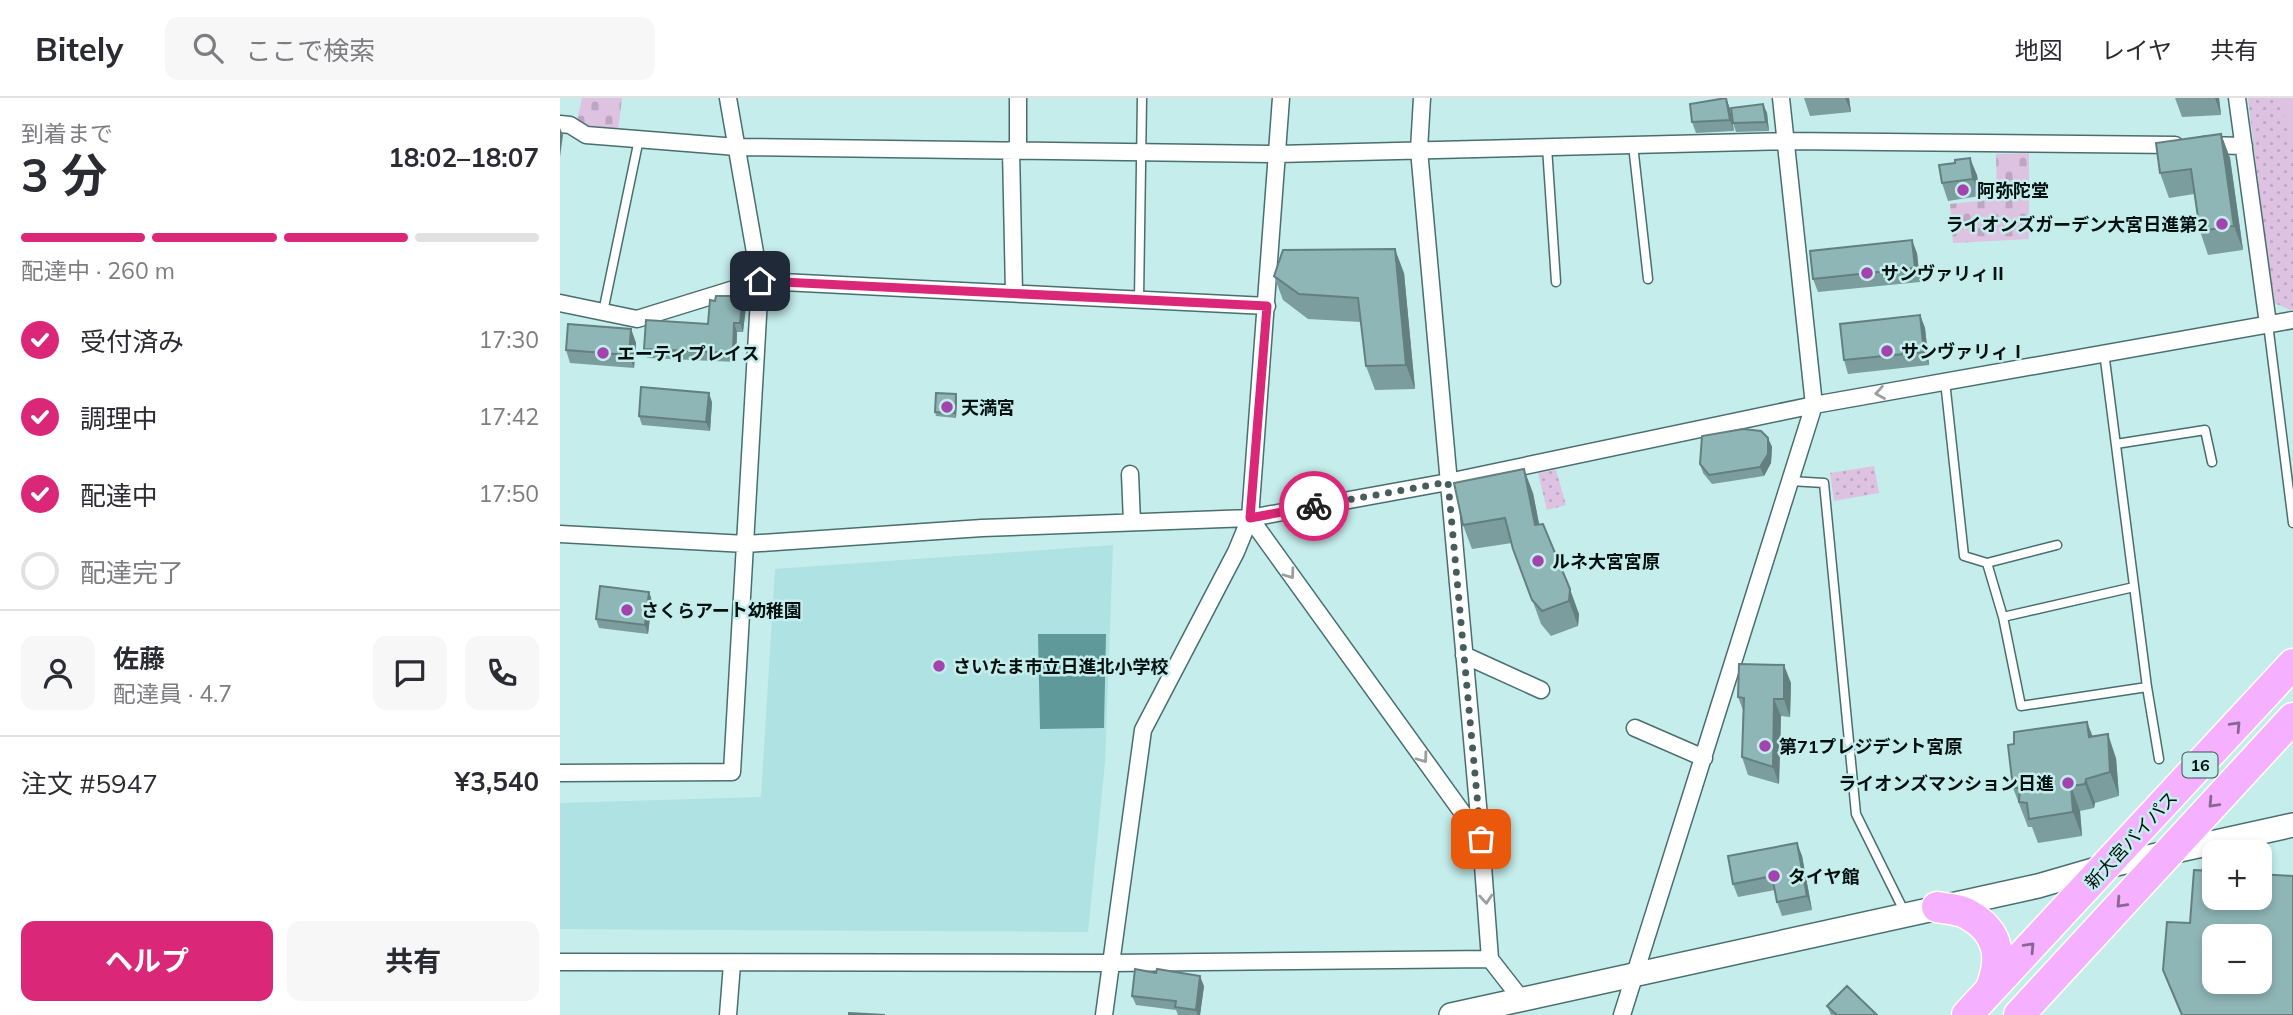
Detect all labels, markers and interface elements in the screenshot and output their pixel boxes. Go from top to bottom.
search box [165,17,655,80]
text: Bitely [35,28,123,69]
icon: search [189,29,227,67]
text: ここで検索 [245,34,375,67]
text: 地図 [2015,35,2063,65]
text: レイヤ [2101,35,2172,65]
text: 共有 [2210,35,2258,65]
text: 到着まで [21,119,113,148]
text: 18:02–18:07 [388,141,539,174]
text: 3 分 [21,146,107,204]
place label: 阿弥陀堂 [1977,179,2049,202]
marker: 阿弥陀堂 [1955,182,1971,198]
place label: ライオンズガーデン大宮日進第2 [1946,213,2208,236]
marker: ライオンズガーデン大宮日進第2 [2214,216,2230,232]
pin [730,251,790,311]
text: 配達中 · 260 m [21,256,175,285]
icon: home [741,262,779,300]
place label: サンヴァリィⅡ [1881,262,2007,285]
marker: サンヴァリィⅡ [1859,265,1875,281]
icon: check [21,321,59,359]
text: 受付済み [80,325,184,358]
text: 17:30 [479,325,539,354]
place label: サンヴァリィⅠ [1901,340,2027,363]
place label: エーティプレイス [617,342,759,365]
marker: サンヴァリィⅠ [1879,343,1895,359]
marker: エーティプレイス [595,345,611,361]
one-way arrow [1874,385,1885,400]
place label: 天満宮 [961,396,1015,419]
icon: check [21,398,59,436]
marker: 天満宮 [939,399,955,415]
text: 調理中 [80,402,158,435]
text: 17:42 [479,402,539,431]
courier [1279,471,1349,541]
icon: check [21,475,59,513]
text: 配達中 [80,479,158,512]
text: 17:50 [479,479,539,508]
icon: bike [1295,487,1333,525]
place label: ルネ大宮宮原 [1552,550,1660,573]
marker: ルネ大宮宮原 [1530,553,1546,569]
text: 配達完了 [80,556,184,589]
one-way arrow [1282,566,1294,579]
place label: さくらアート幼稚園 [641,599,802,622]
marker: さくらアート幼稚園 [619,602,635,618]
button: person [21,636,95,710]
button: chat [373,636,447,710]
button: phone [465,636,539,710]
text: 佐藤 [113,642,165,675]
place label: さいたま市立日進北小学校 [953,655,1168,678]
marker: さいたま市立日進北小学校 [931,658,947,674]
text: 配達員 · 4.7 [113,679,232,708]
one-way arrow [2228,721,2240,734]
place label: 第71プレジデント宮原 [1779,735,1963,758]
marker: 第71プレジデント宮原 [1757,738,1773,754]
one-way arrow [1415,750,1427,763]
road number: 16 [2182,752,2218,778]
text: ¥3,540 [455,765,539,798]
text: 注文 #5947 [21,767,158,800]
place label: ライオンズマンション日進 [1838,772,2054,795]
marker: ライオンズマンション日進 [2060,775,2076,791]
street label: 新大宮バイパス [2080,786,2182,894]
one-way arrow [2209,795,2221,808]
pin [1451,809,1511,869]
icon: bag [1462,820,1500,858]
map controls [2202,840,2272,994]
button: + [2202,840,2272,910]
place label: タイヤ館 [1788,865,1859,888]
marker: タイヤ館 [1766,868,1782,884]
one-way arrow [1478,894,1493,905]
one-way arrow [2117,895,2130,908]
button: ヘルプ [21,921,273,1001]
button: 共有 [287,921,539,1001]
button: − [2202,924,2272,994]
one-way arrow [2022,942,2035,955]

